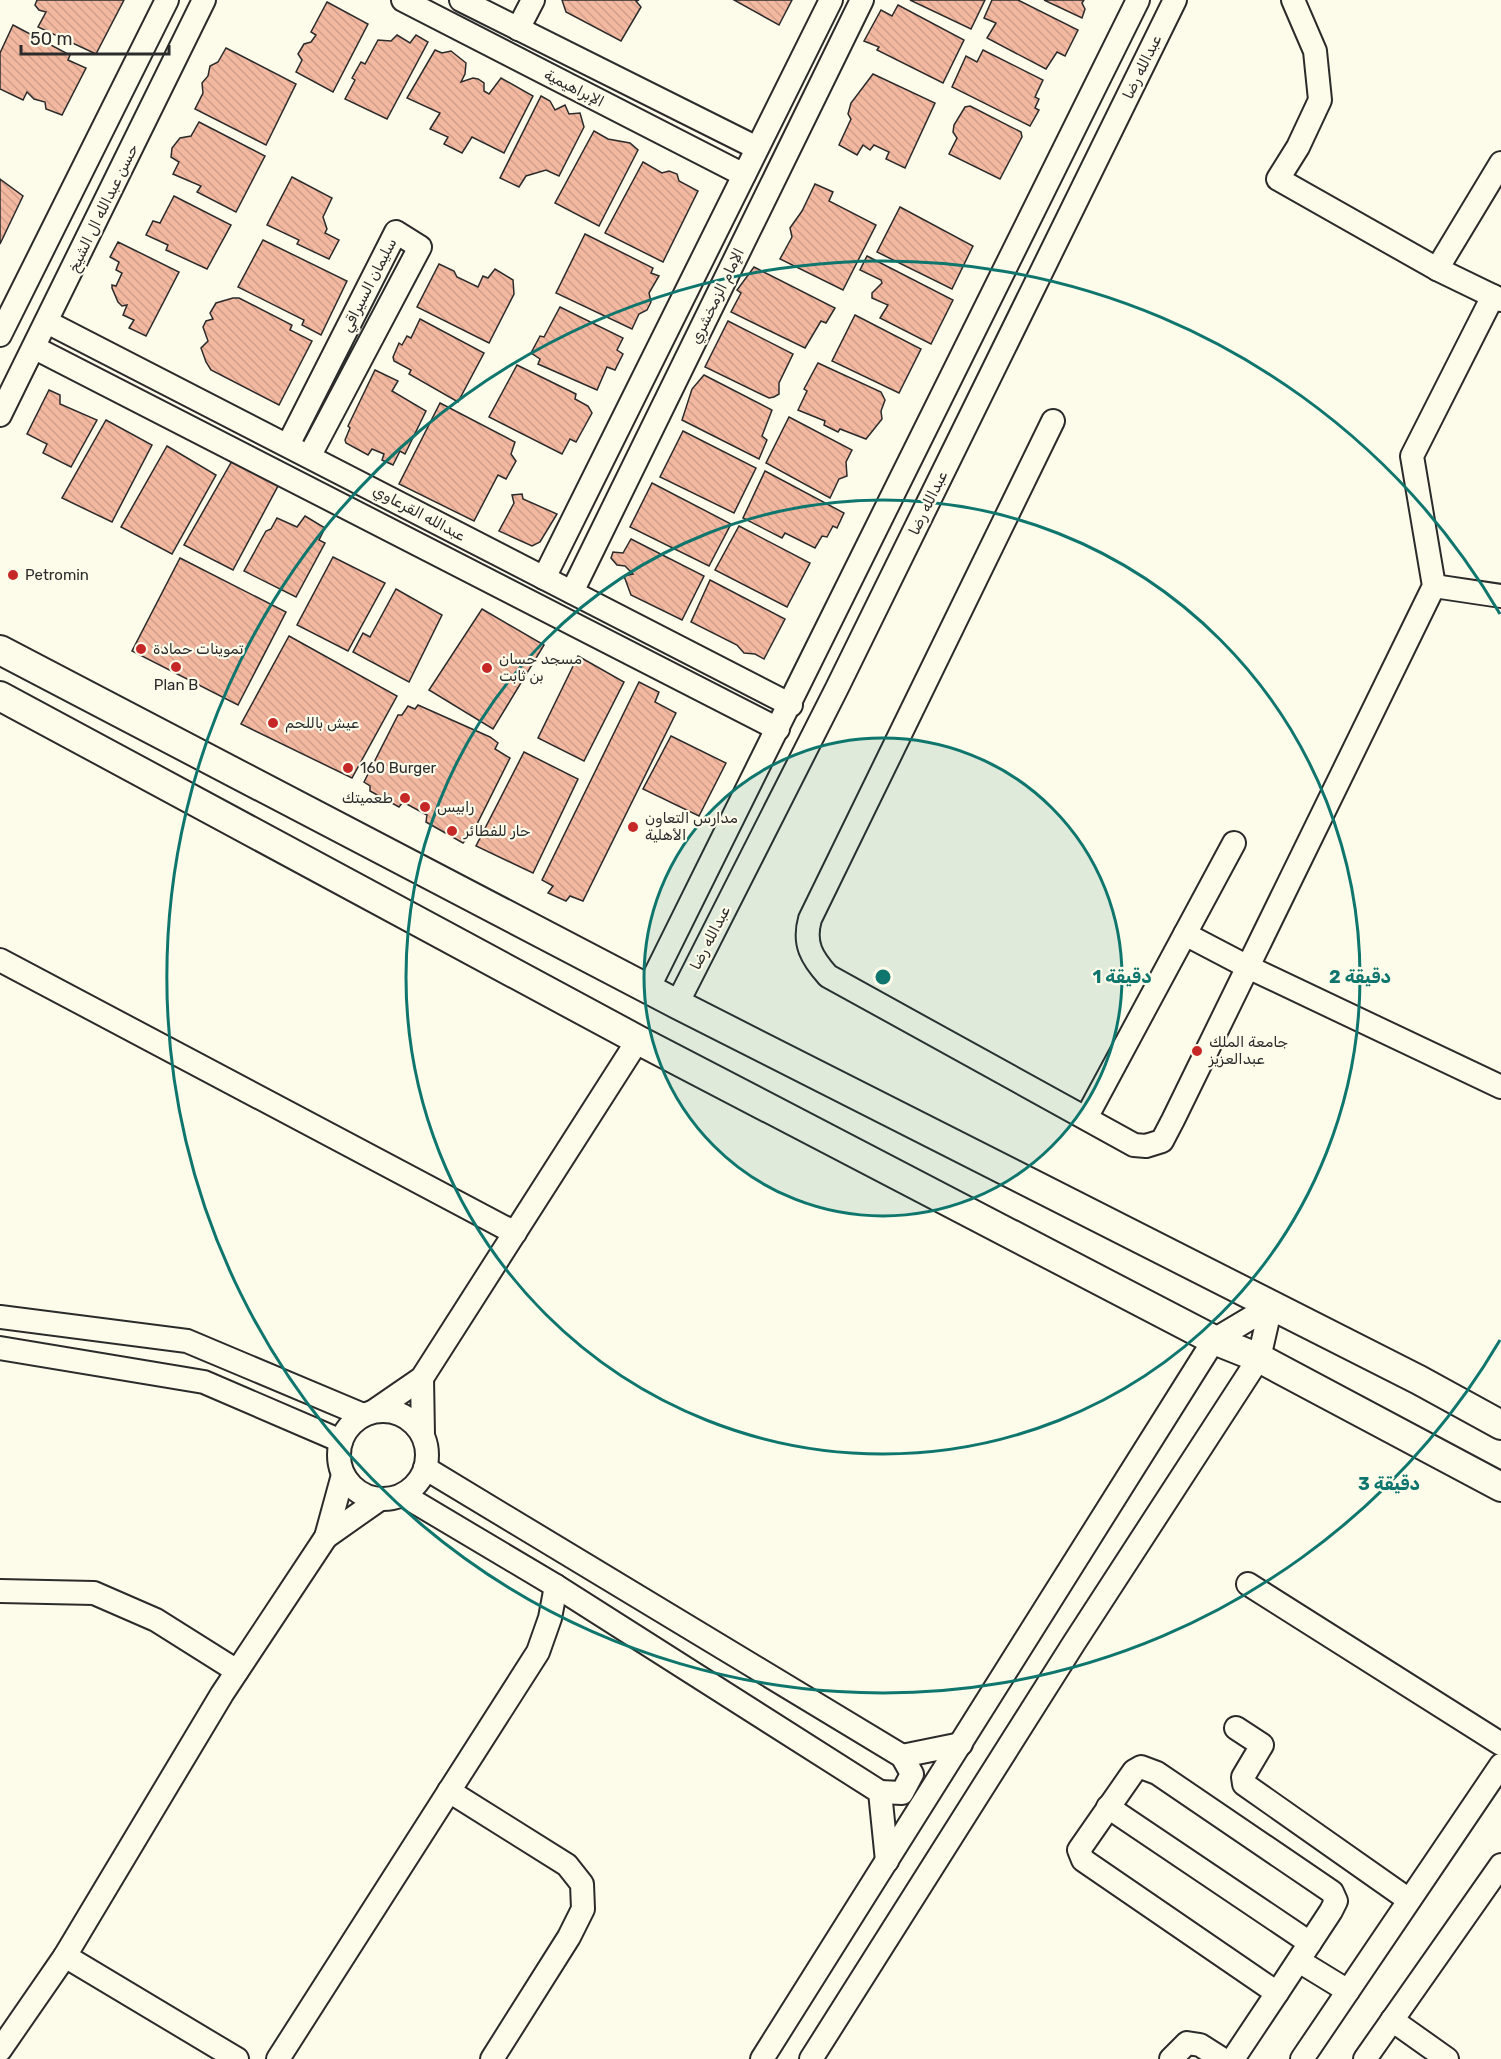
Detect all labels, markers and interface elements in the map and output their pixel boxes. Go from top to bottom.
scale bar [21,18,170,56]
text: 50 m [30,28,73,50]
street label: عبدالله رضا [1119,32,1165,102]
street label: الإبراهيمية [541,65,607,111]
street label: حسن عبدالله ال الشيخ [64,141,144,276]
street label: سليمان السيراقي [338,235,403,336]
street label: الإمام الزمخشري [686,245,749,347]
street label: عبدالله رضا [905,468,951,538]
street label: عبدالله القرعاوي [369,481,468,546]
place label: Petromin [25,566,89,584]
marker: Petromin [6,568,20,582]
place label: تموينات حمادة [153,640,243,658]
marker: تموينات حمادة [134,642,148,656]
place label: مسجد حسان بن ثابت [499,650,582,685]
marker: Plan B [169,660,183,674]
marker: مسجد حسان بن ثابت [480,661,494,675]
place label: Plan B [154,676,198,694]
place label: عيش باللحم [285,714,359,733]
marker: عيش باللحم [266,716,280,730]
place label: 160 Burger [360,759,437,777]
marker: 160 Burger [341,761,355,775]
place label: طعميتك [342,789,393,807]
marker: طعميتك [398,791,412,805]
place label: رابيس [437,798,474,816]
marker: رابيس [418,800,432,814]
place label: مدارس التعاون الأهلية [645,809,738,844]
marker: مدارس التعاون الأهلية [626,820,640,834]
place label: حار للفطائر [463,822,530,840]
marker: حار للفطائر [445,824,459,838]
street label: عبدالله رضا [686,903,734,973]
text: 1 دقيقة [1092,966,1152,988]
text: 2 دقيقة [1329,966,1391,988]
centre of rings [873,967,893,987]
place label: جامعة الملك عبدالعزيز [1208,1033,1288,1068]
marker: جامعة الملك عبدالعزيز [1190,1044,1204,1058]
text: 3 دقيقة [1358,1473,1420,1495]

